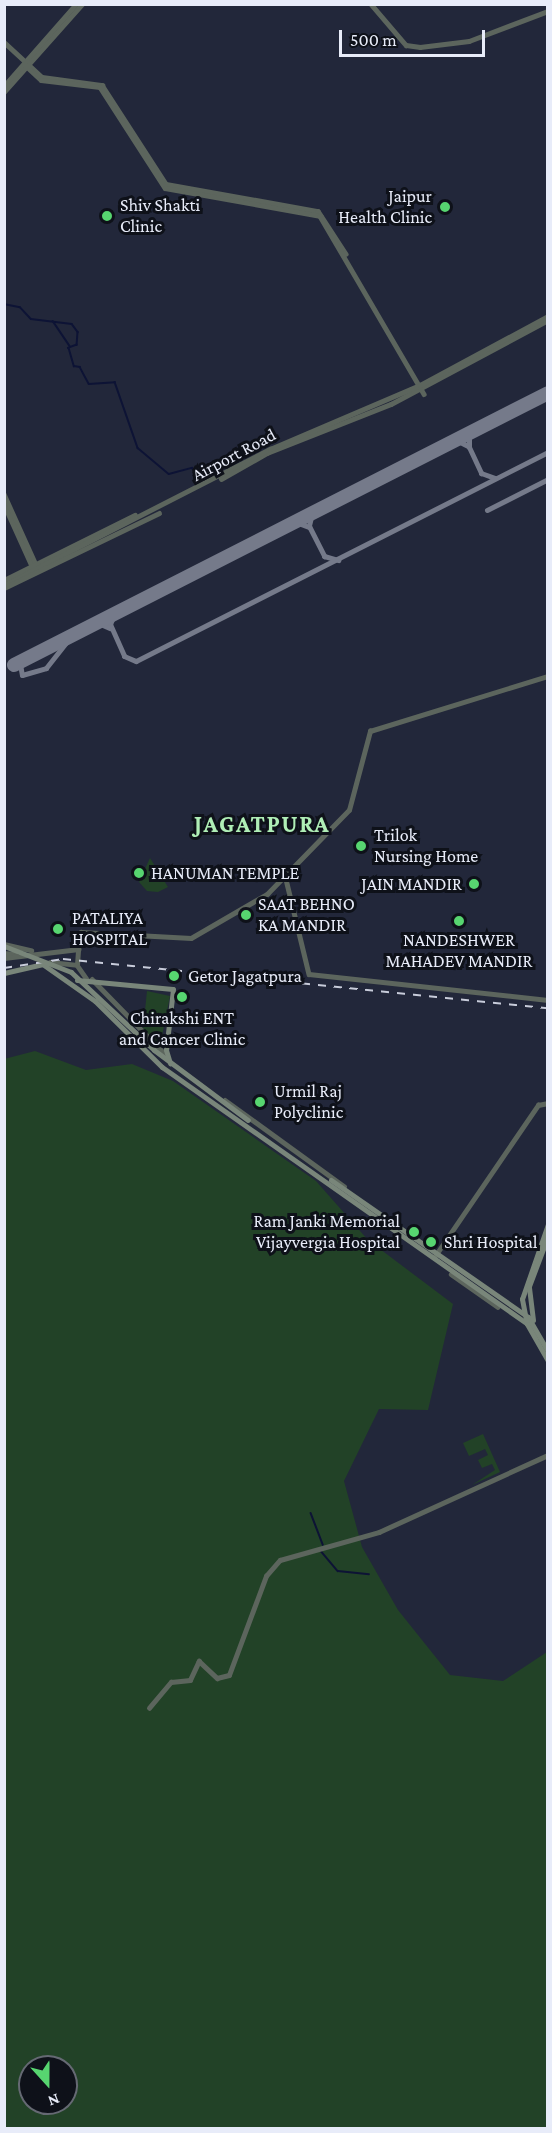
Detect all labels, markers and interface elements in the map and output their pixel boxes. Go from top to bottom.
scale bar [342,18,488,56]
text: 500 m [350,30,397,50]
place label: Jaipur Health Clinic [338,186,432,228]
place label: Shiv Shakti Clinic [120,195,200,238]
marker: Jaipur Health Clinic [436,198,454,216]
marker: Shiv Shakti Clinic [98,207,116,225]
street label: Airport Road [188,424,280,486]
district label: JAGATPURA [194,810,330,838]
place label: Trilok Nursing Home [374,825,478,868]
marker: Trilok Nursing Home [352,837,370,855]
place label: HANUMAN TEMPLE [151,862,299,884]
marker: HANUMAN TEMPLE [132,866,146,880]
place label: JAIN MANDIR [361,873,462,895]
marker: JAIN MANDIR [467,877,481,891]
place label: SAAT BEHNO KA MANDIR [258,894,355,936]
place label: PATALIYA HOSPITAL [72,908,147,950]
marker: SAAT BEHNO KA MANDIR [239,908,253,922]
marker: NANDESHWER MAHADEV MANDIR [452,914,466,928]
marker: PATALIYA HOSPITAL [49,920,67,938]
place label: NANDESHWER MAHADEV MANDIR [386,930,532,972]
place label: Getor Jagatpura [188,965,302,987]
marker: Getor Jagatpura [165,967,183,985]
marker: Chirakshi ENT and Cancer Clinic [173,988,191,1006]
place label: Chirakshi ENT and Cancer Clinic [119,1008,245,1050]
place label: Urmil Raj Polyclinic [274,1081,343,1124]
marker: Urmil Raj Polyclinic [251,1093,269,1111]
place label: Ram Janki Memorial Vijayvergia Hospital [254,1211,400,1254]
marker: Ram Janki Memorial Vijayvergia Hospital [405,1223,423,1241]
place label: Shri Hospital [444,1231,537,1253]
marker: Shri Hospital [422,1233,440,1251]
north arrow [18,2055,78,2115]
text: N [46,2091,62,2110]

